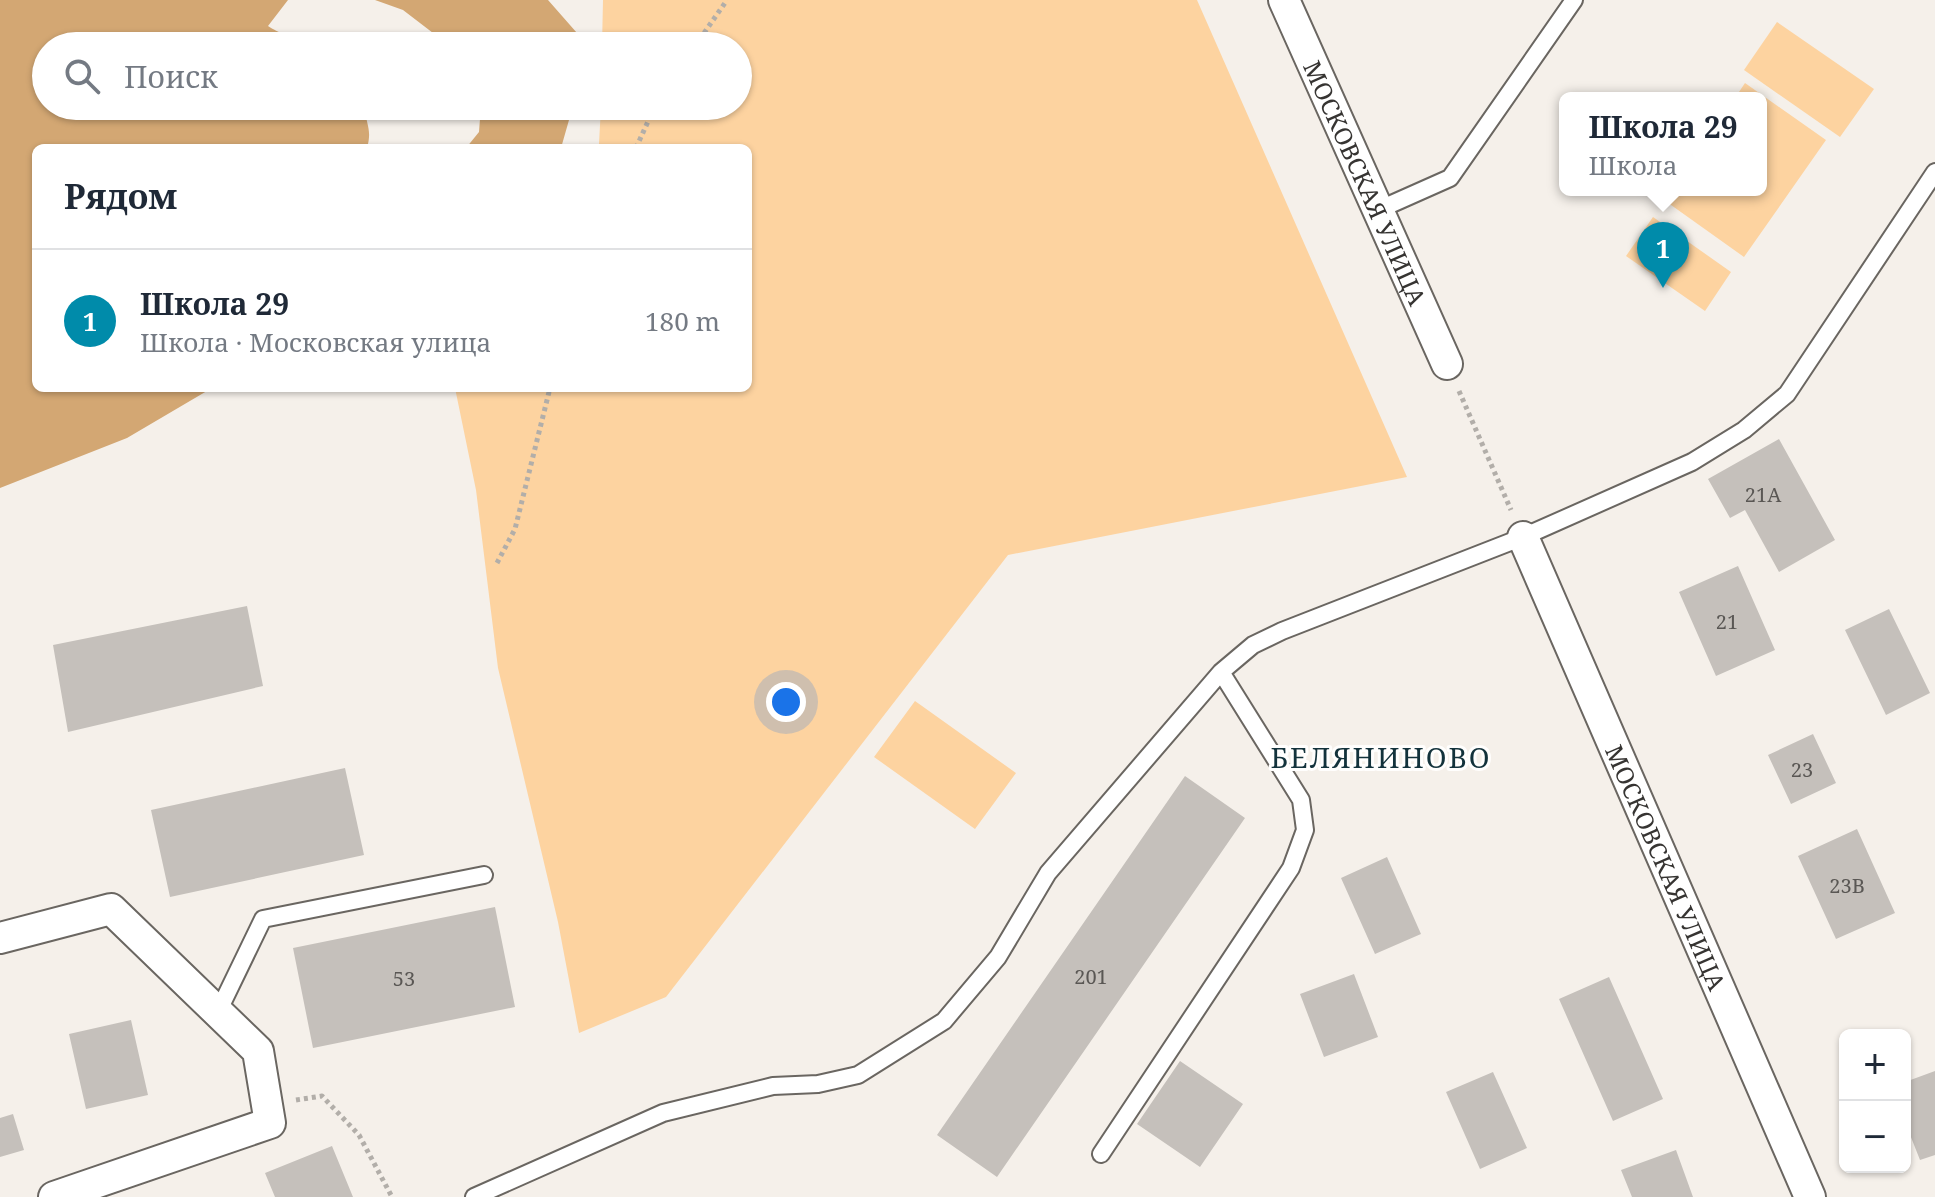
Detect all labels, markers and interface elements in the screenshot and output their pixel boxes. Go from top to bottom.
search box [32,32,752,120]
icon: search [60,54,104,98]
street label: МОСКОВСКАЯ УЛИЦА [1297,55,1435,310]
text: Поиск [124,56,218,97]
popup [1559,92,1767,196]
text: Школа 29 [1588,106,1738,147]
text: Школа [1588,147,1677,183]
text: Рядом [64,173,177,219]
pin: 1 [1637,222,1689,288]
text: Школа 29 [140,283,289,324]
text: 1 [83,303,97,339]
text: 180 m [645,303,720,339]
text: Школа · Московская улица [140,324,491,360]
house number: 21А [1745,481,1782,508]
house number: 21 [1716,608,1738,635]
your location [766,682,806,722]
district label: БЕЛЯНИНОВО [1270,738,1492,776]
street label: МОСКОВСКАЯ УЛИЦА [1599,739,1735,995]
house number: 23 [1791,756,1813,783]
house number: 23В [1829,872,1865,899]
house number: 201 [1074,963,1108,990]
house number: 53 [393,965,415,992]
map controls [1839,1029,1911,1173]
button: + [1839,1029,1911,1101]
button: − [1839,1101,1911,1173]

